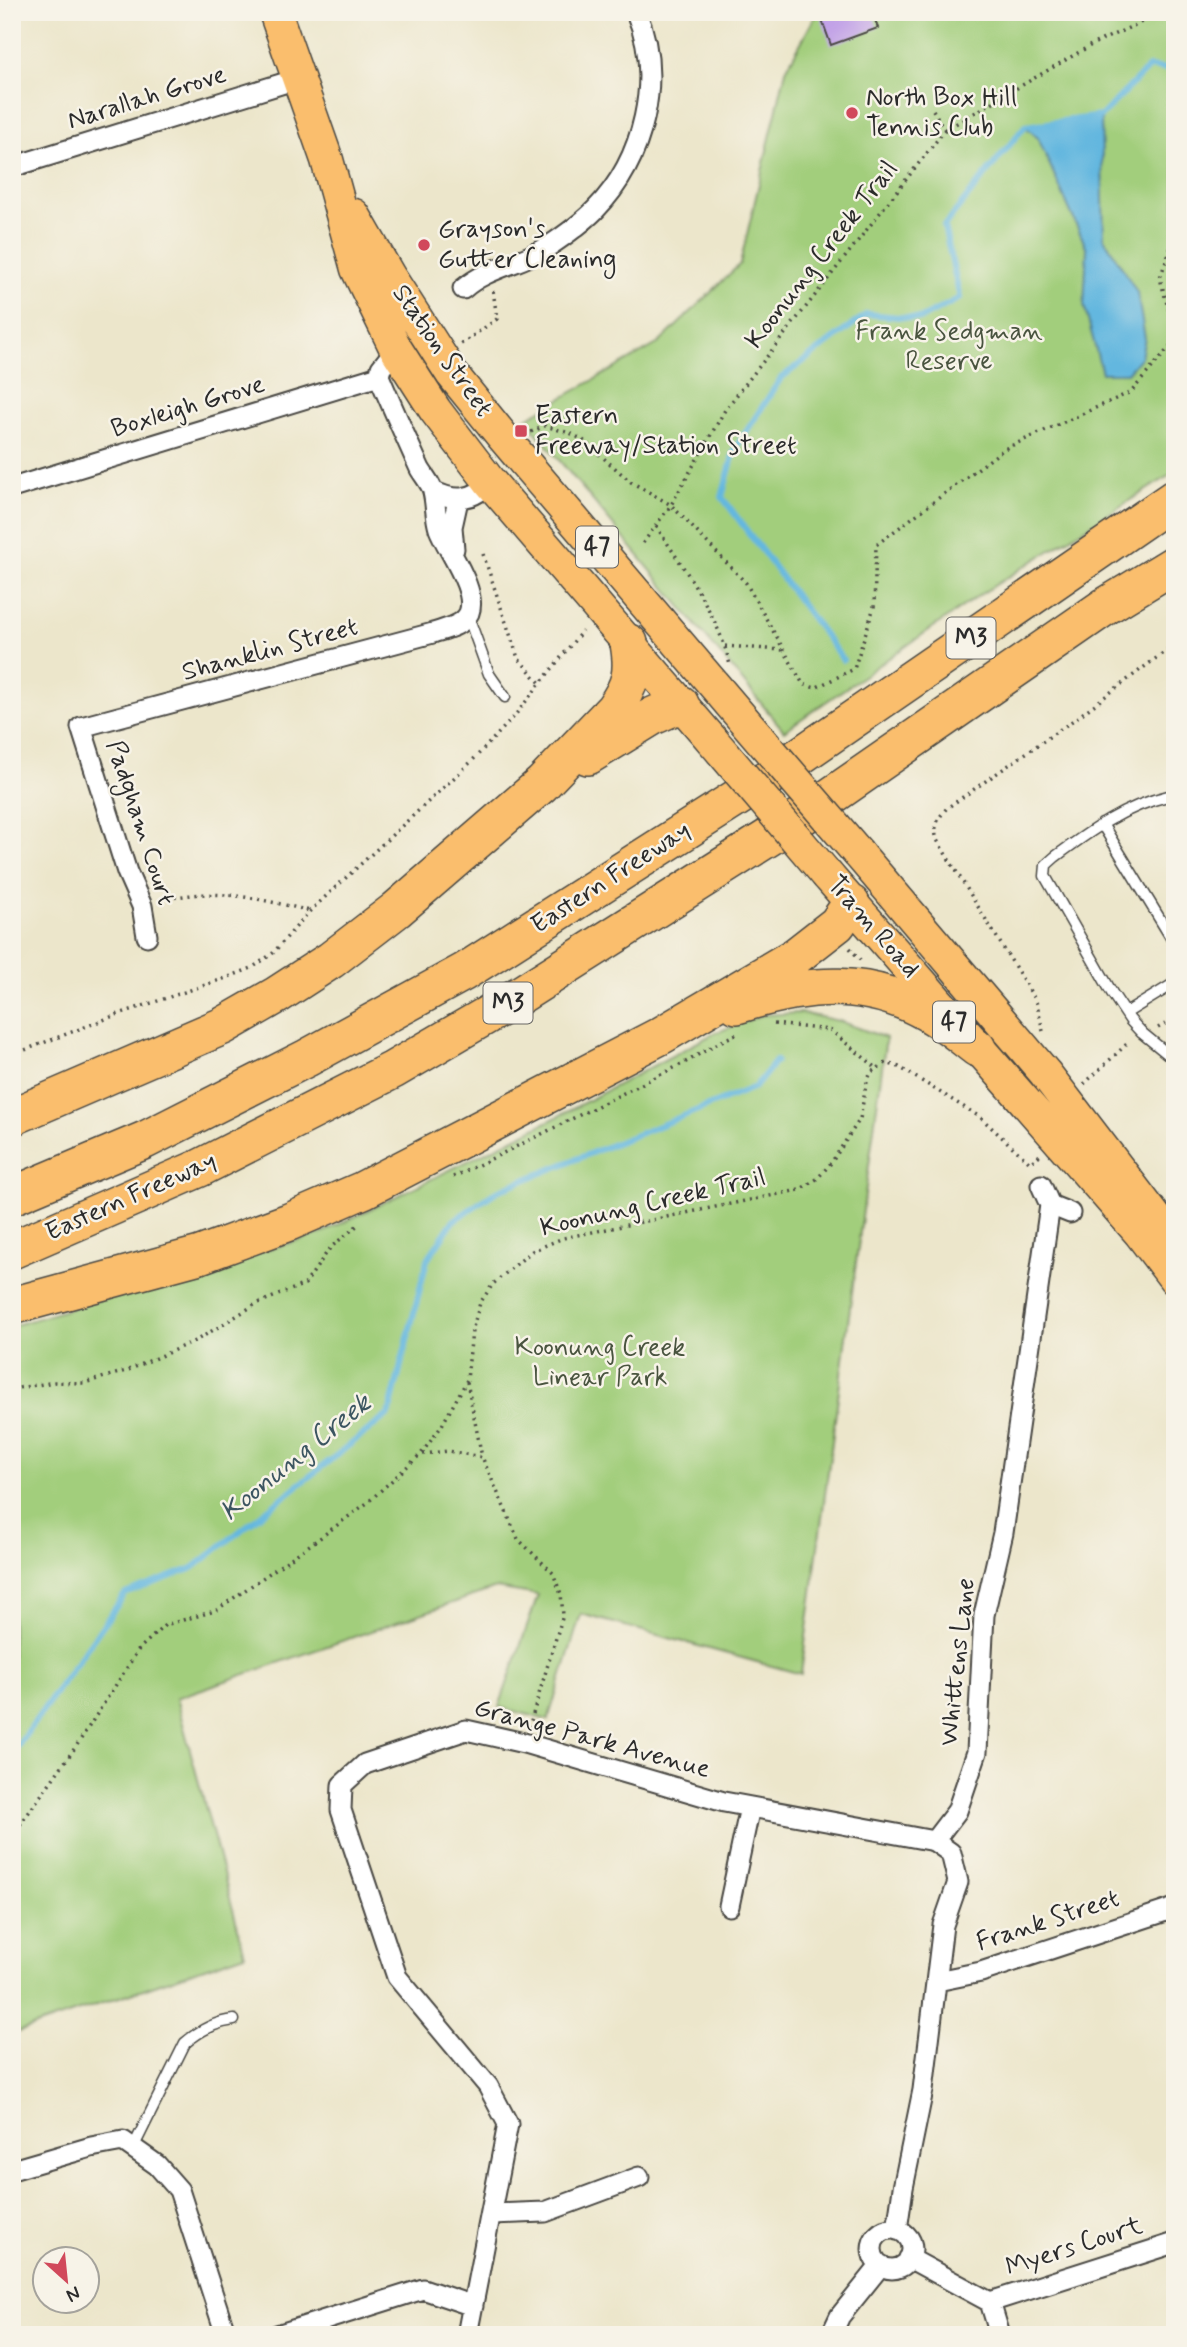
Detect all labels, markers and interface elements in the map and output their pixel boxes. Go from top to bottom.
street label: Narallah Grove [64,58,231,138]
place label: North Box Hill Tennis Club [866,81,1017,145]
marker: North Box Hill Tennis Club [844,105,860,121]
street label: Koonung Creek Trail [738,154,906,356]
place label: Grayson's Gutter Cleaning [438,213,616,279]
marker: Grayson's Gutter Cleaning [416,237,432,253]
street label: Station Street [384,278,500,424]
park label: Frank Sedgman Reserve [855,315,1043,379]
street label: Boxleigh Grove [107,367,269,446]
place label: Eastern Freeway/Station Street [535,399,797,463]
marker: Eastern Freeway/Station Street [513,423,529,439]
road number: 47 [576,526,618,568]
street label: Shanklin Street [178,610,362,690]
road number: M3 [946,618,996,658]
street label: Padgham Court [95,736,183,911]
street label: Eastern Freeway [525,814,697,942]
street label: Tram Road [819,869,927,985]
road number: M3 [484,982,532,1023]
road number: 47 [933,1002,975,1042]
street label: Eastern Freeway [40,1144,222,1250]
street label: Koonung Creek Trail [537,1161,769,1245]
park label: Koonung Creek Linear Park [515,1331,685,1395]
water label: Koonung Creek [213,1385,381,1530]
street label: Whittens Lane [932,1576,984,1748]
street label: Grange Park Avenue [470,1691,714,1787]
street label: Frank Street [972,1882,1124,1960]
street label: Myers Court [1001,2209,1147,2285]
north arrow [32,2246,102,2316]
text: N [62,2280,84,2308]

